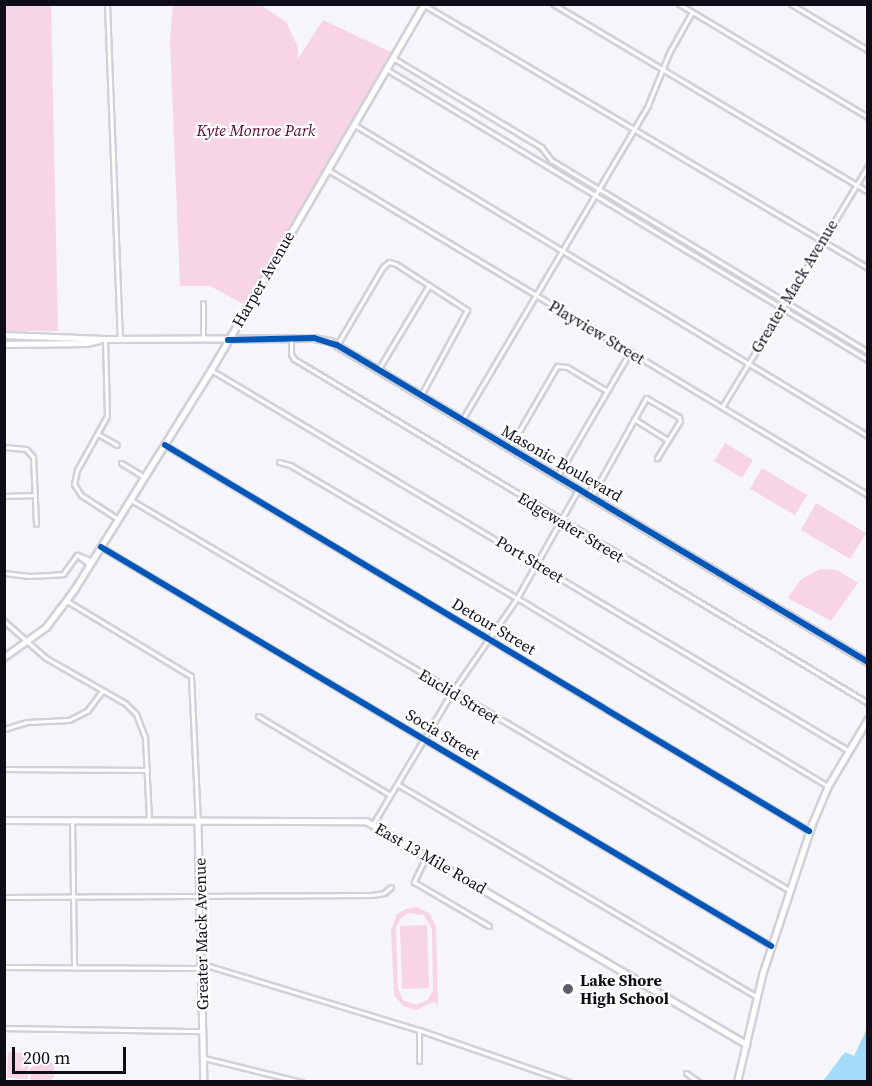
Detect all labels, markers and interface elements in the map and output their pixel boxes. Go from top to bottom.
park label: Kyte Monroe Park [197,120,315,140]
street label: Greater Mack Avenue [747,216,841,356]
street label: Harper Avenue [228,228,298,330]
street label: Playview Street [546,296,648,368]
street label: Masonic Boulevard [498,421,626,505]
street label: Edgewater Street [515,488,627,566]
street label: Port Street [493,531,567,587]
street label: Detour Street [449,593,539,659]
street label: Euclid Street [415,665,503,727]
street label: Socia Street [403,704,483,764]
street label: East 13 Mile Road [372,818,490,898]
street label: Greater Mack Avenue [190,858,212,1010]
place label: Lake Shore High School [580,970,669,1008]
marker: Lake Shore High School [561,982,575,996]
scale bar [15,1035,129,1073]
text: 200 m [23,1045,70,1070]

